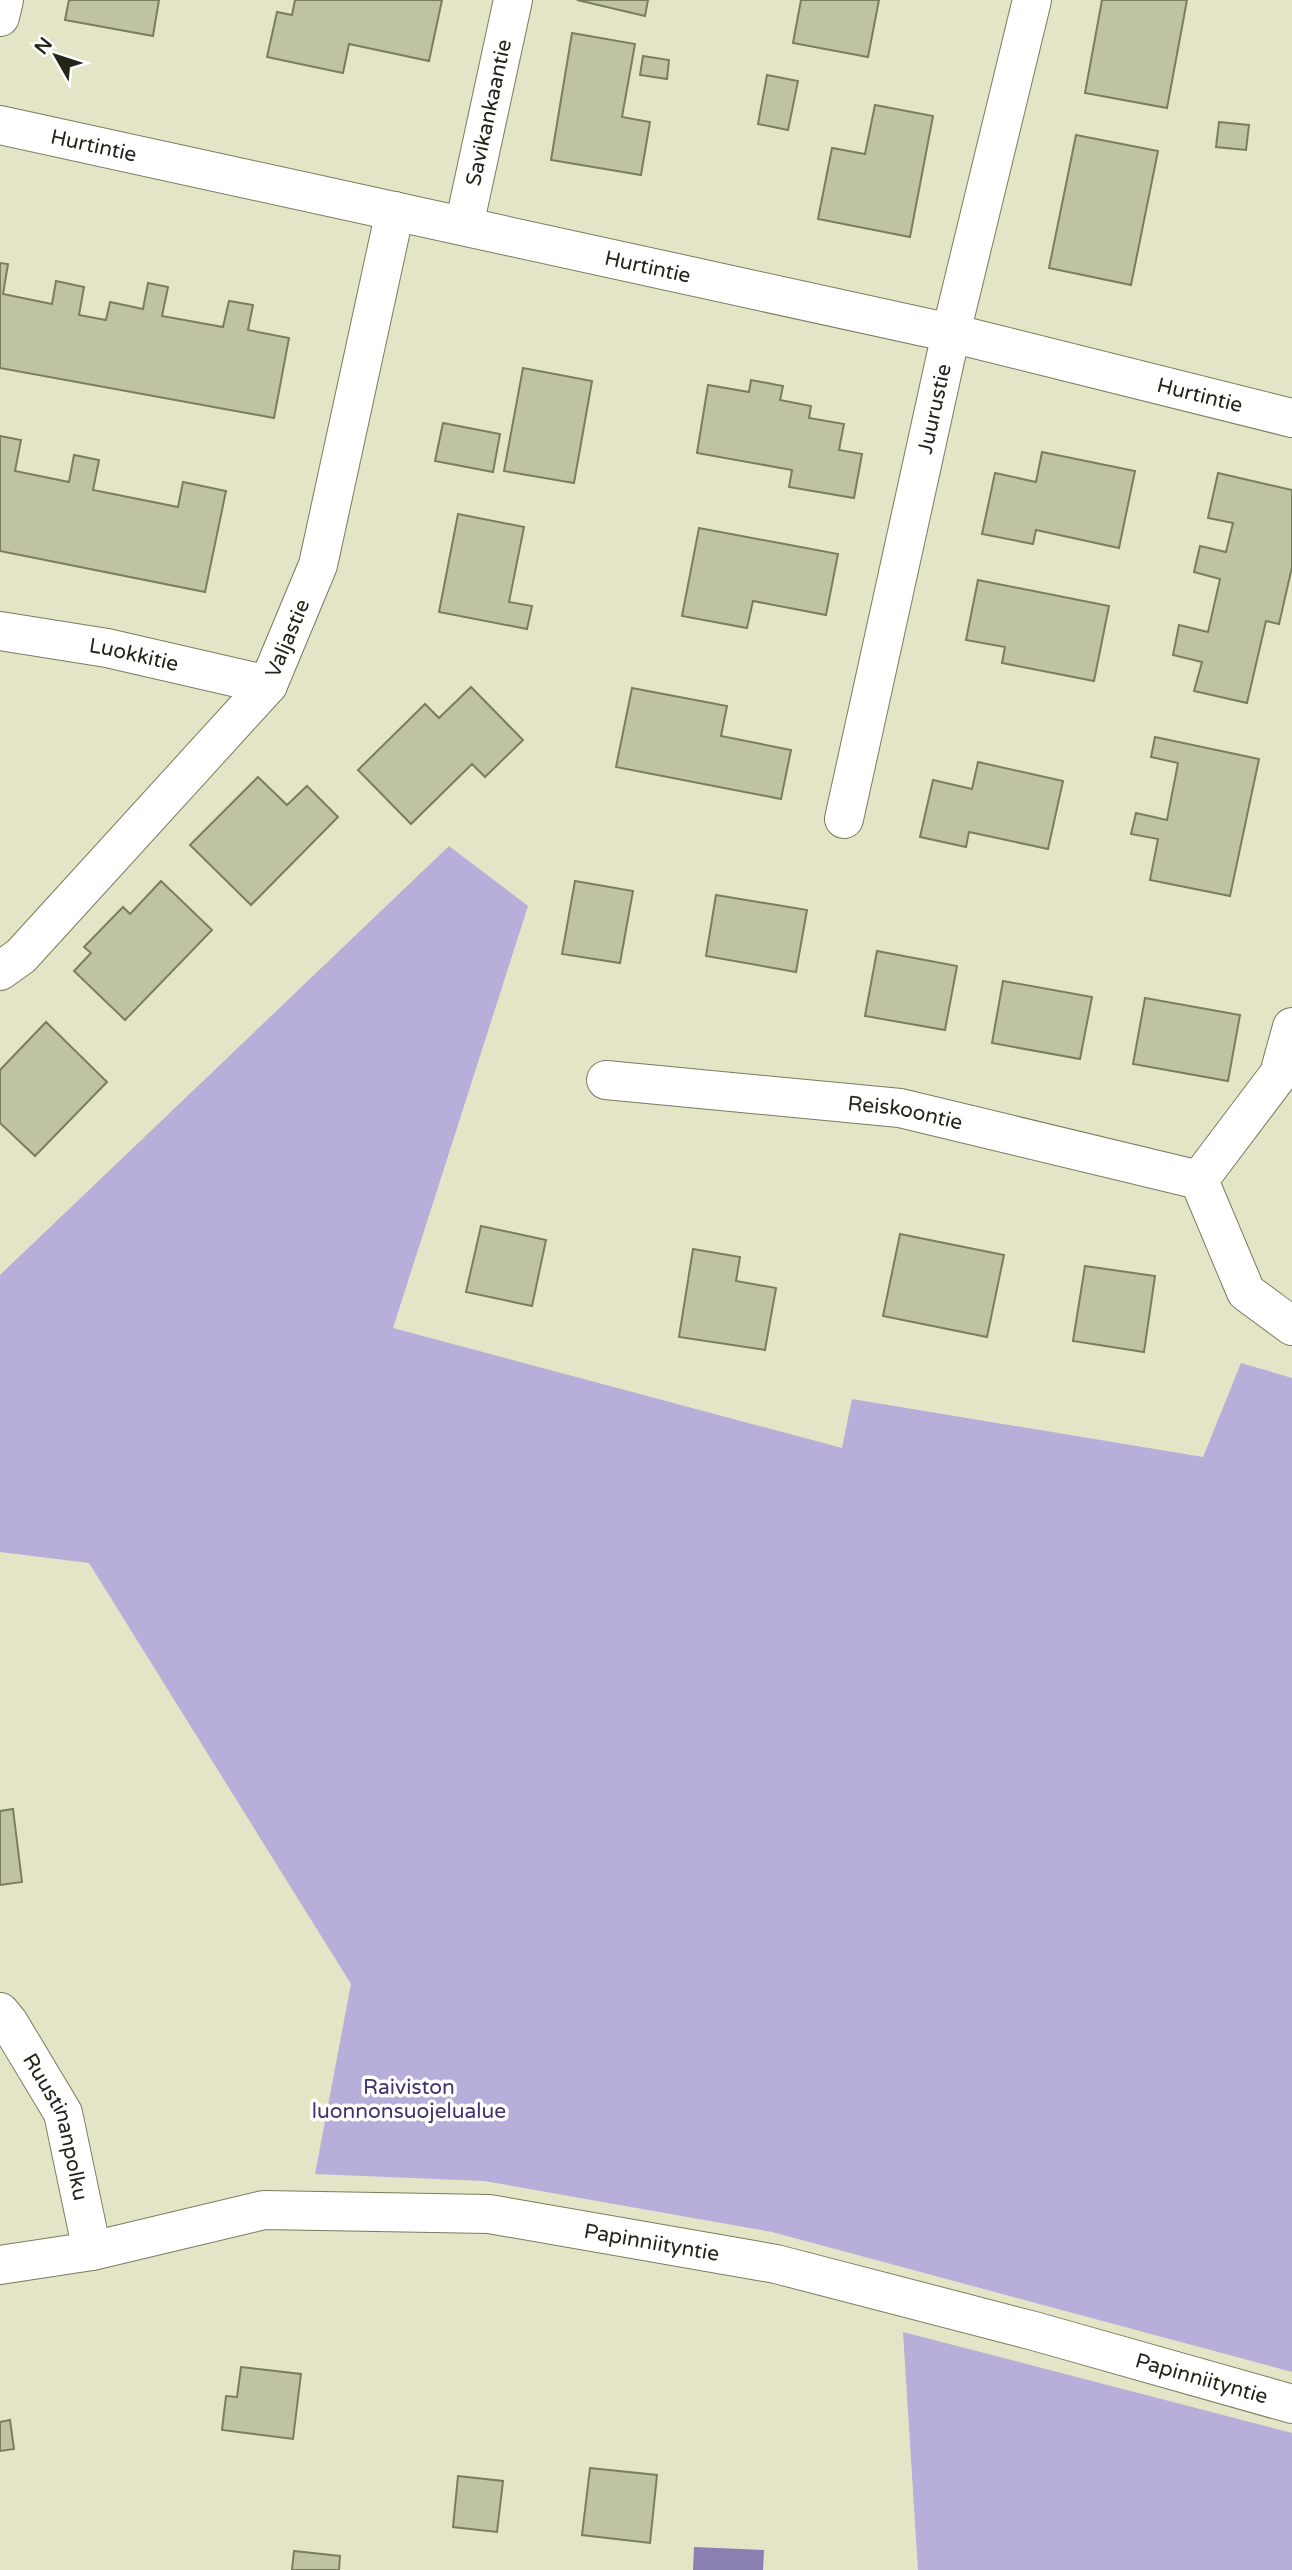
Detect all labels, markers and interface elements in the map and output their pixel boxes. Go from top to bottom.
north arrow [21,21,91,91]
text: N [30,33,57,59]
street label: Savikankaantie [461,37,517,188]
street label: Hurtintie [48,124,139,167]
street label: Hurtintie [602,245,693,288]
street label: Juurustie [912,361,956,456]
street label: Hurtintie [1154,372,1245,418]
street label: Valjastie [260,595,315,681]
street label: Luokkitie [87,633,181,677]
street label: Reiskoontie [846,1091,965,1135]
street label: Ruustinanpolku [18,2049,94,2203]
park label: Raiviston luonnonsuojelualue [312,2075,506,2124]
street label: Papinniityntie [582,2218,721,2266]
street label: Papinniityntie [1132,2348,1271,2409]

